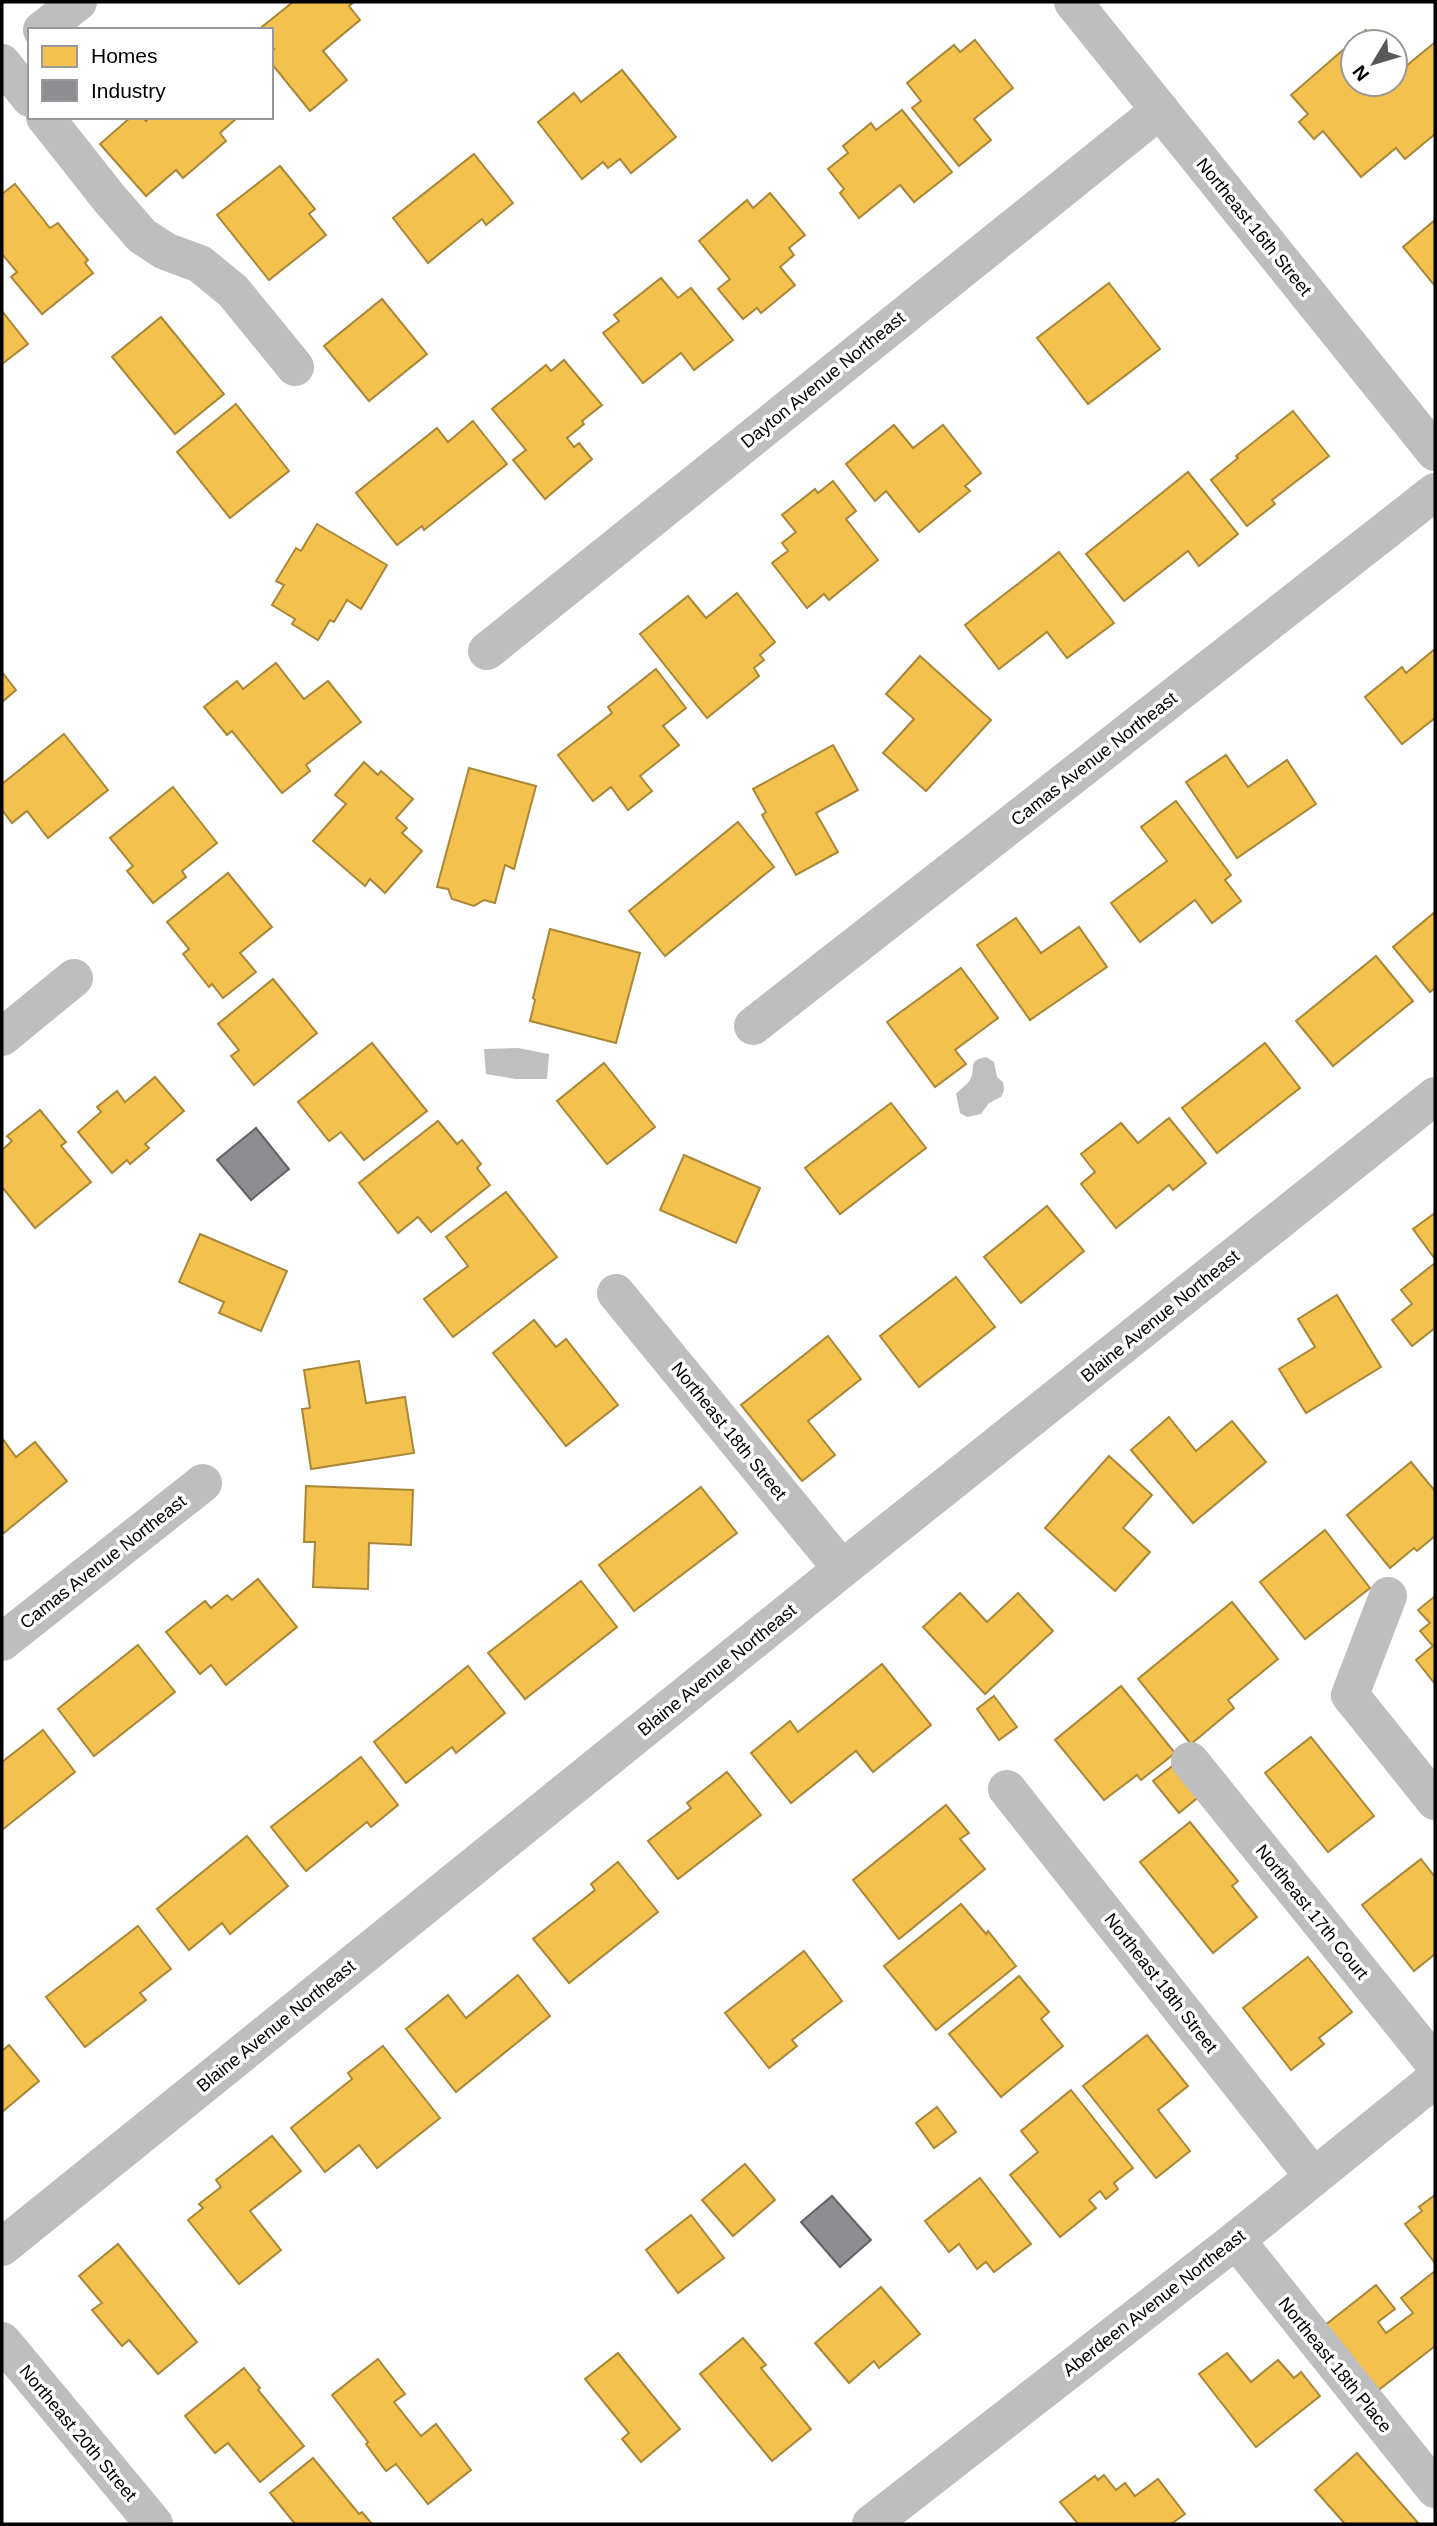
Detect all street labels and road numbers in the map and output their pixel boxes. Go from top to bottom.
street label: Northeast 16th Street [1192,154,1316,300]
street label: Dayton Avenue Northeast [737,308,909,452]
street label: Camas Avenue Northeast [1007,688,1181,830]
street label: Blaine Avenue Northeast [1077,1246,1243,1386]
street label: Northeast 18th Street [667,1358,791,1504]
street label: Camas Avenue Northeast [16,1491,190,1633]
street label: Blaine Avenue Northeast [634,1600,800,1740]
street label: Northeast 17th Court [1252,1841,1372,1983]
street label: Northeast 18th Street [1100,1909,1222,2057]
street label: Blaine Avenue Northeast [193,1956,359,2096]
street label: Aberdeen Avenue Northeast [1059,2226,1249,2380]
street label: Northeast 18th Place [1274,2293,1396,2437]
street label: Northeast 20th Street [15,2361,141,2505]

